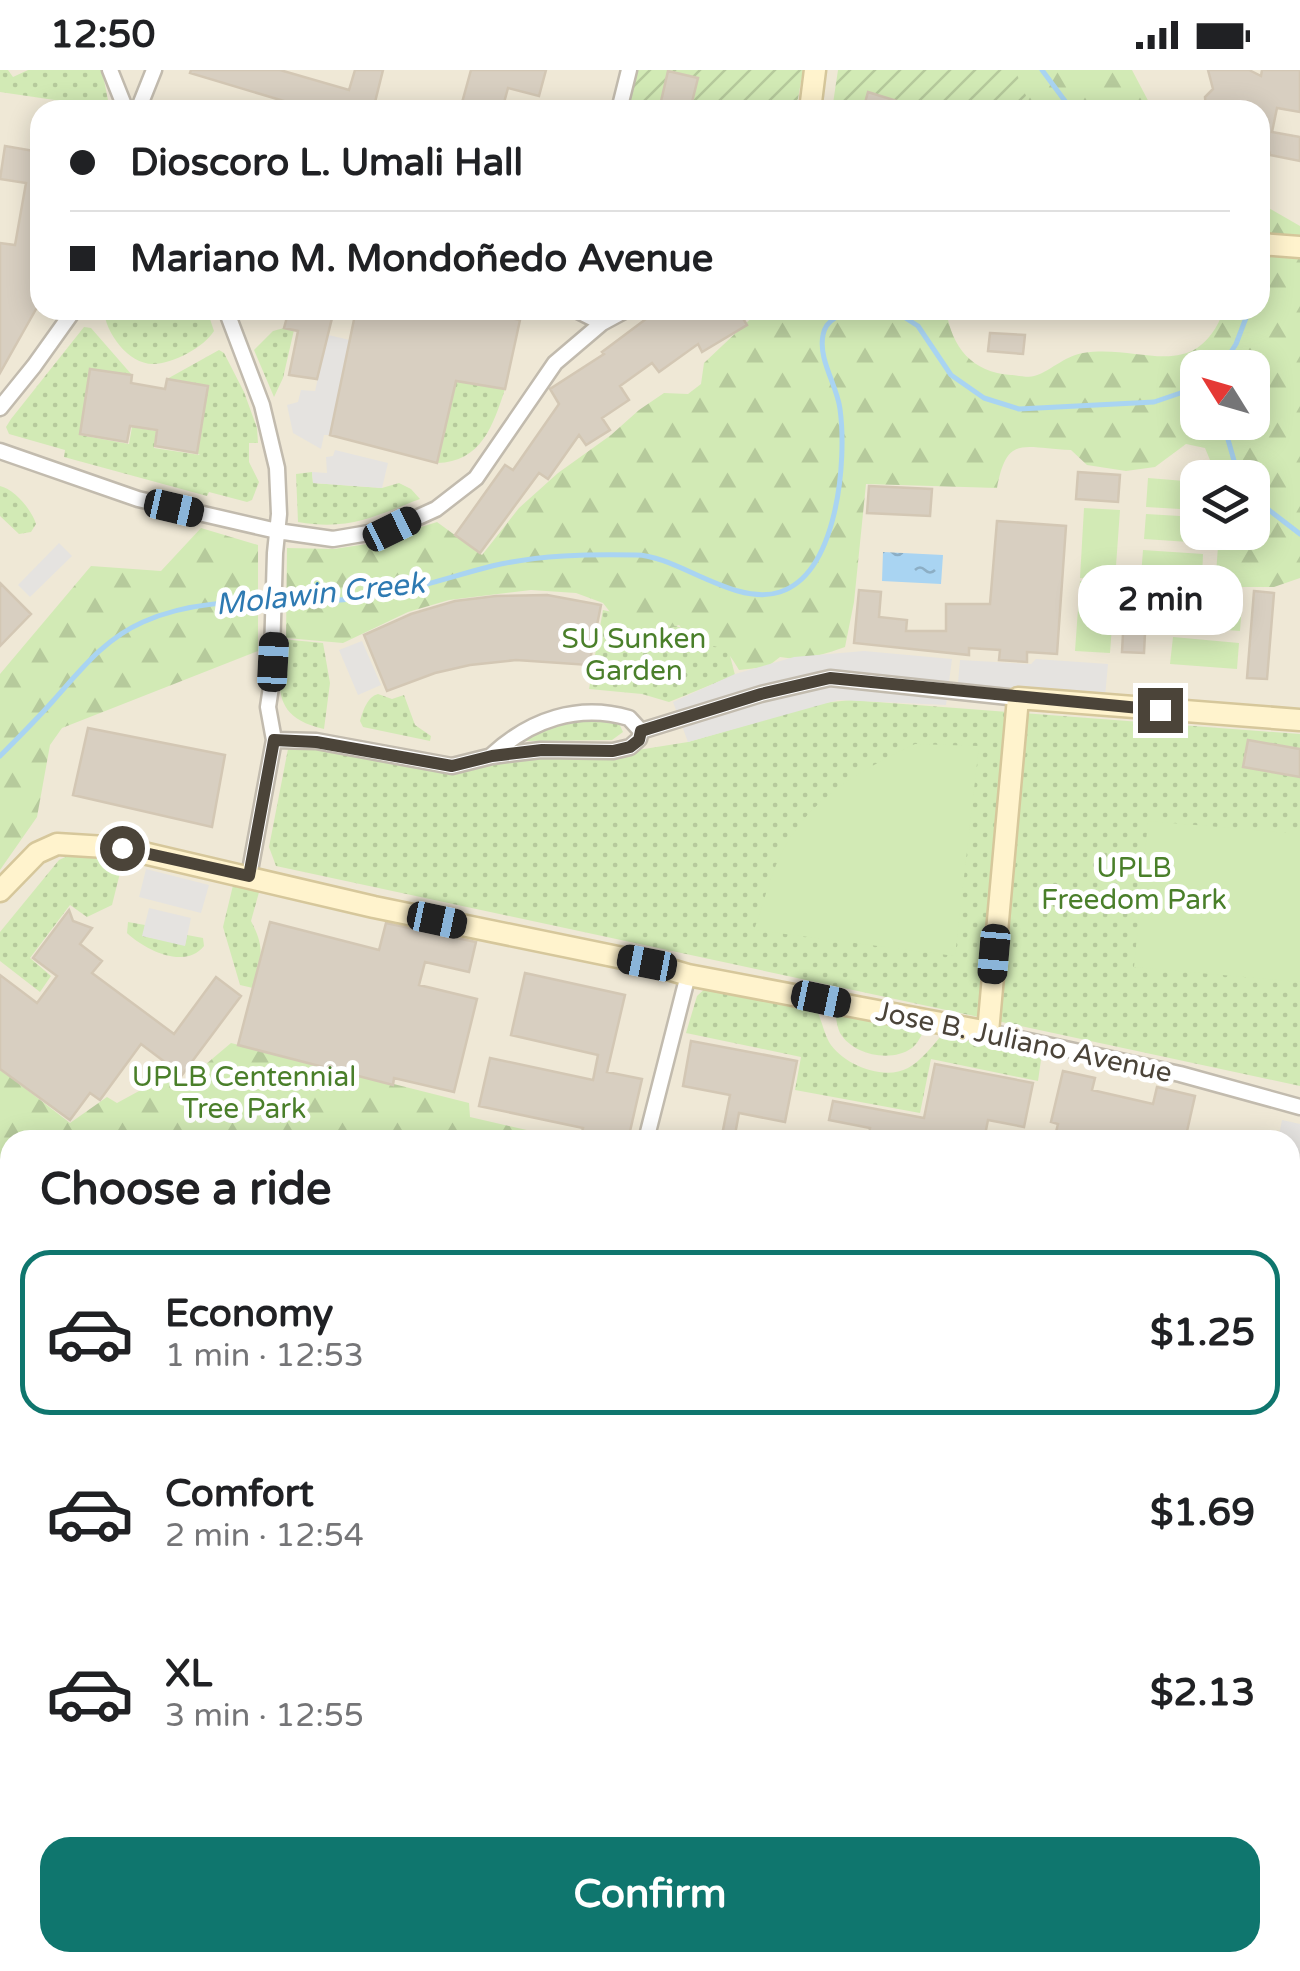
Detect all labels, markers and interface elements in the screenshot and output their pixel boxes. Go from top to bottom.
text: 12:50 [50,12,155,58]
text: Dioscoro L. Umali Hall [130,140,523,186]
text: Mariano M. Mondoñedo Avenue [130,236,713,282]
north arrow [1180,350,1270,440]
map controls [1180,350,1270,550]
button: layers [1180,460,1270,550]
car [141,487,207,529]
car [358,502,426,556]
water label: Molawin Creek [214,564,429,623]
callout: 2 min [1078,565,1242,635]
text: 2 min [1118,581,1203,619]
park label: SU Sunken Garden [562,622,706,688]
car [256,631,290,693]
route end [1138,688,1183,733]
route start [100,826,145,871]
park label: UPLB Freedom Park [1041,851,1227,917]
car [405,899,469,941]
car [976,923,1012,985]
car [615,943,679,983]
car [789,978,853,1020]
street label: Jose B. Juliano Avenue [873,994,1175,1090]
park label: UPLB Centennial Tree Park [132,1060,356,1126]
text: Choose a ride [40,1163,331,1217]
icon: car [45,1288,135,1378]
text: Economy [165,1291,333,1337]
text: $1.25 [1150,1310,1255,1356]
text: 1 min · 12:53 [165,1337,364,1375]
icon: car [45,1468,135,1558]
text: Comfort [165,1471,314,1517]
text: $1.69 [1150,1490,1255,1536]
text: 2 min · 12:54 [165,1517,364,1555]
icon: car [45,1648,135,1738]
text: XL [165,1651,212,1697]
text: $2.13 [1150,1670,1255,1716]
text: 3 min · 12:55 [165,1697,364,1735]
button: Confirm [40,1837,1260,1952]

